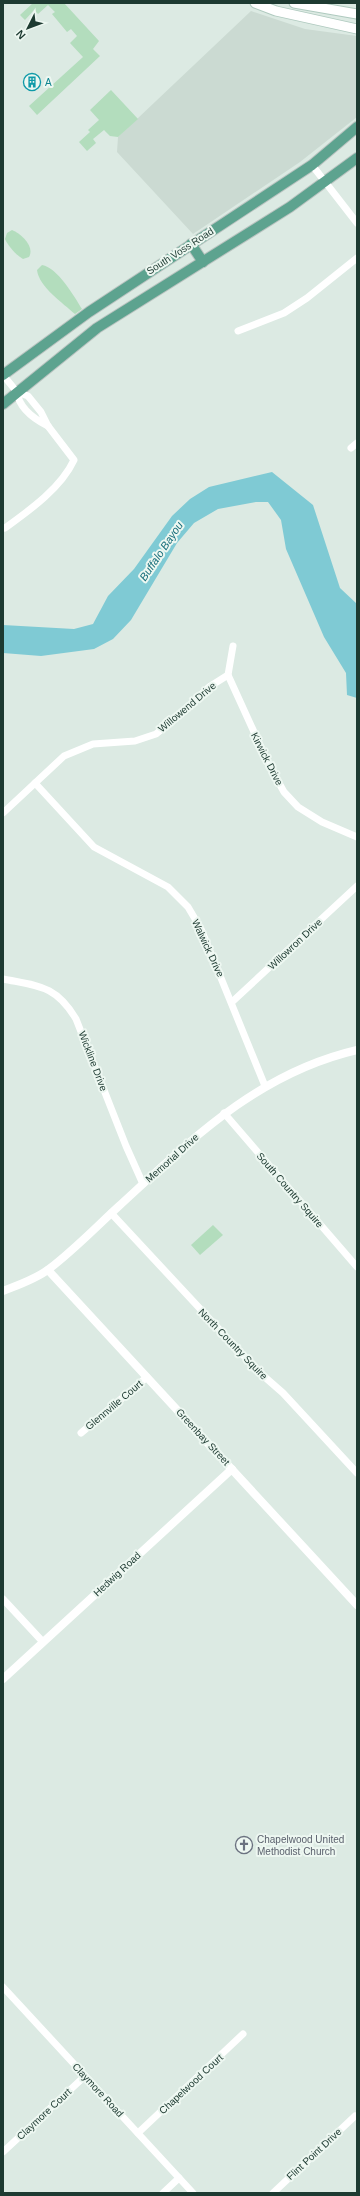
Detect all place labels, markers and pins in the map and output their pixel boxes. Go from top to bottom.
building icon: A [22,72,42,92]
place label: A [45,77,52,88]
place label: Chapelwood United Methodist Church [257,1834,344,1857]
church icon: Chapelwood United Methodist Church [234,1835,254,1855]

